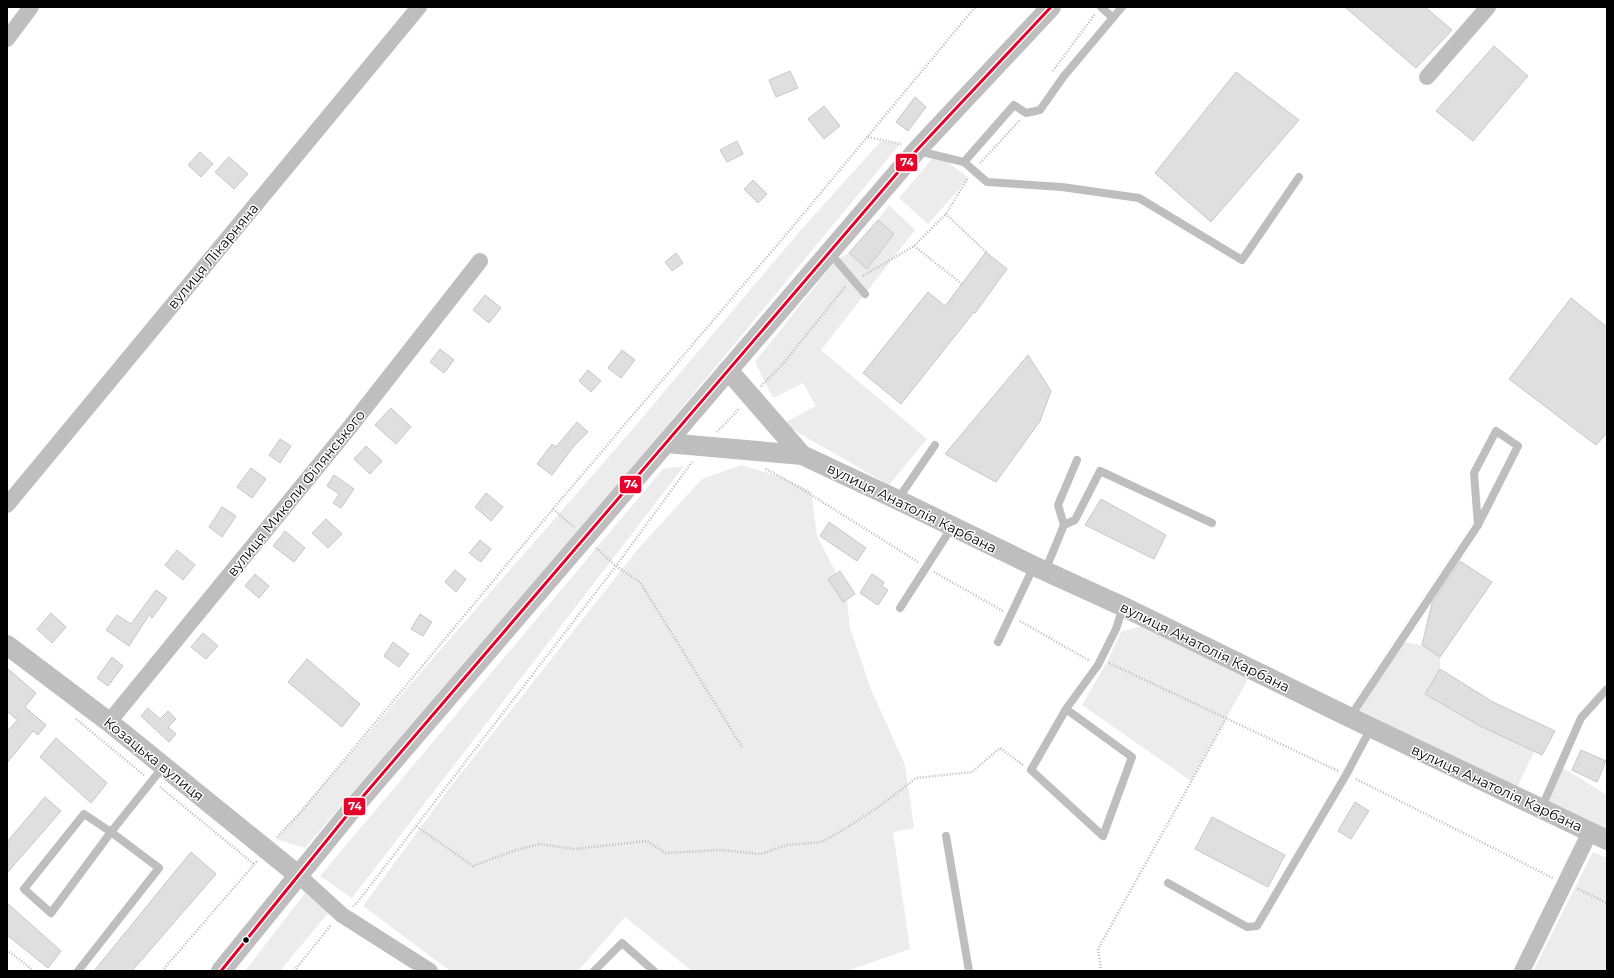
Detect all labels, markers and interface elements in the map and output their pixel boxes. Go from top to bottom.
line badge: 74 [895,153,918,172]
text: 74 [900,155,914,169]
street label: вулиця Лікарняна [164,200,262,312]
street label: вулиця Миколи Філянського [223,406,369,580]
street label: вулиця Анатолія Карбана [824,459,1000,557]
line badge: 74 [619,475,642,494]
text: 74 [624,477,638,491]
street label: вулиця Анатолія Карбана [1117,598,1293,696]
street label: Козацька вулиця [100,713,208,805]
street label: вулиця Анатолія Карбана [1409,740,1585,836]
line badge: 74 [343,797,366,816]
text: 74 [348,799,362,813]
unlabelled marker [241,935,251,945]

